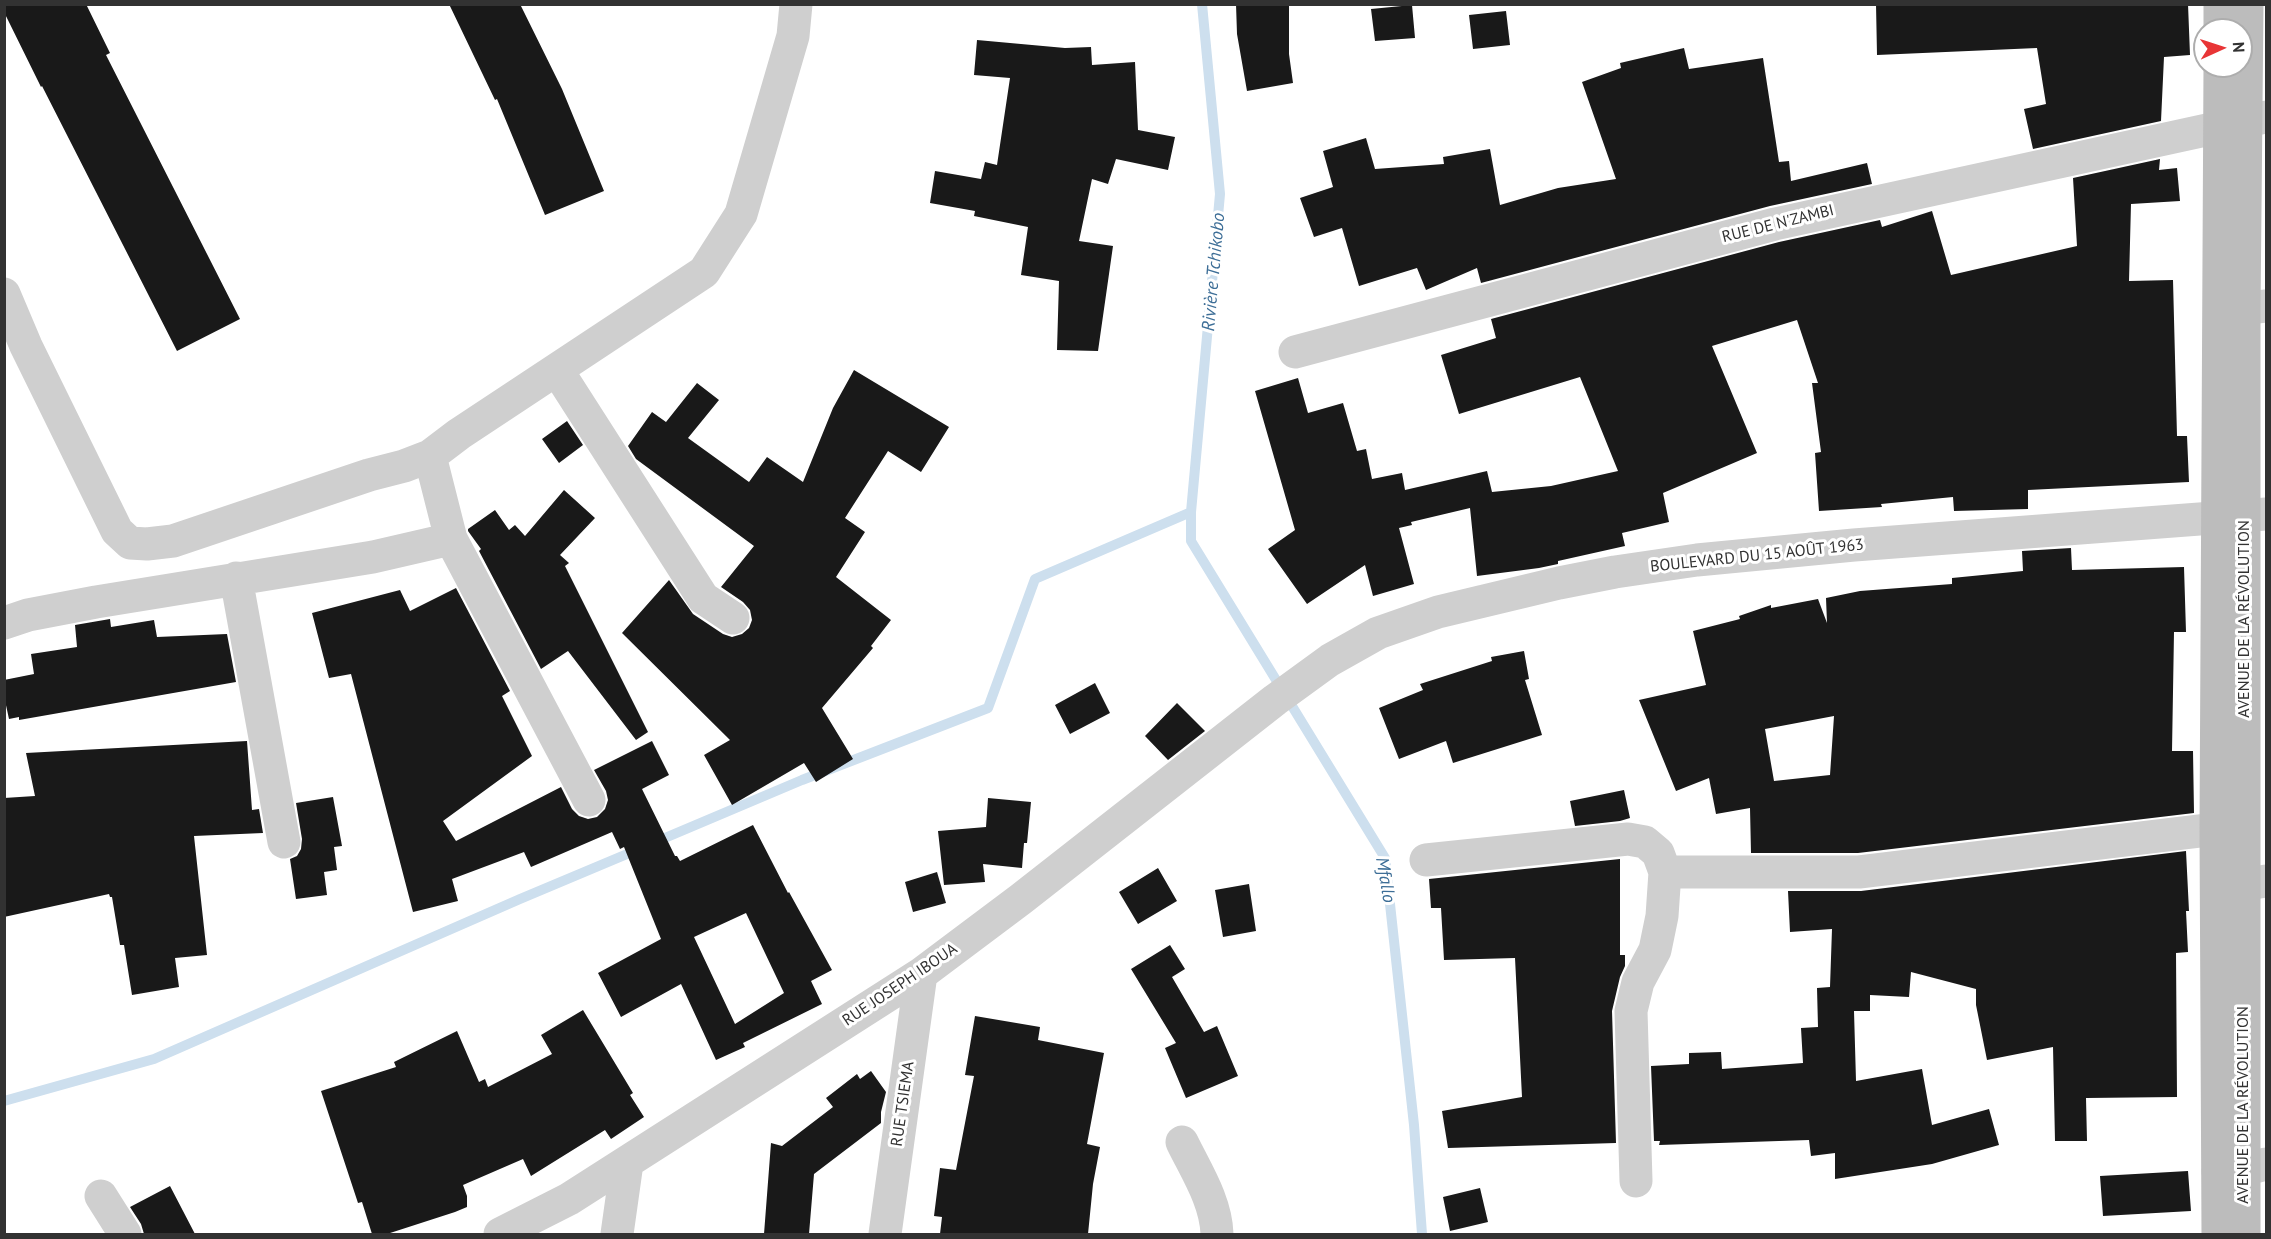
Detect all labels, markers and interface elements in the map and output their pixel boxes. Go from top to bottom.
north arrow [2193,18,2253,78]
text: N [2229,41,2249,53]
street label: RUE DE N'ZAMBI [1720,201,1836,247]
water label: Rivière Tchikobo [1198,212,1230,332]
street label: AVENUE DE LA RÉVOLUTION [2234,520,2254,718]
street label: BOULEVARD DU 15 AOÛT 1963 [1649,535,1865,577]
water label: Mfallo [1370,855,1400,905]
street label: RUE JOSEPH IBOUA [839,940,961,1030]
street label: AVENUE DE LA RÉVOLUTION [2233,1006,2253,1204]
street label: RUE TSIEMA [888,1060,918,1148]

